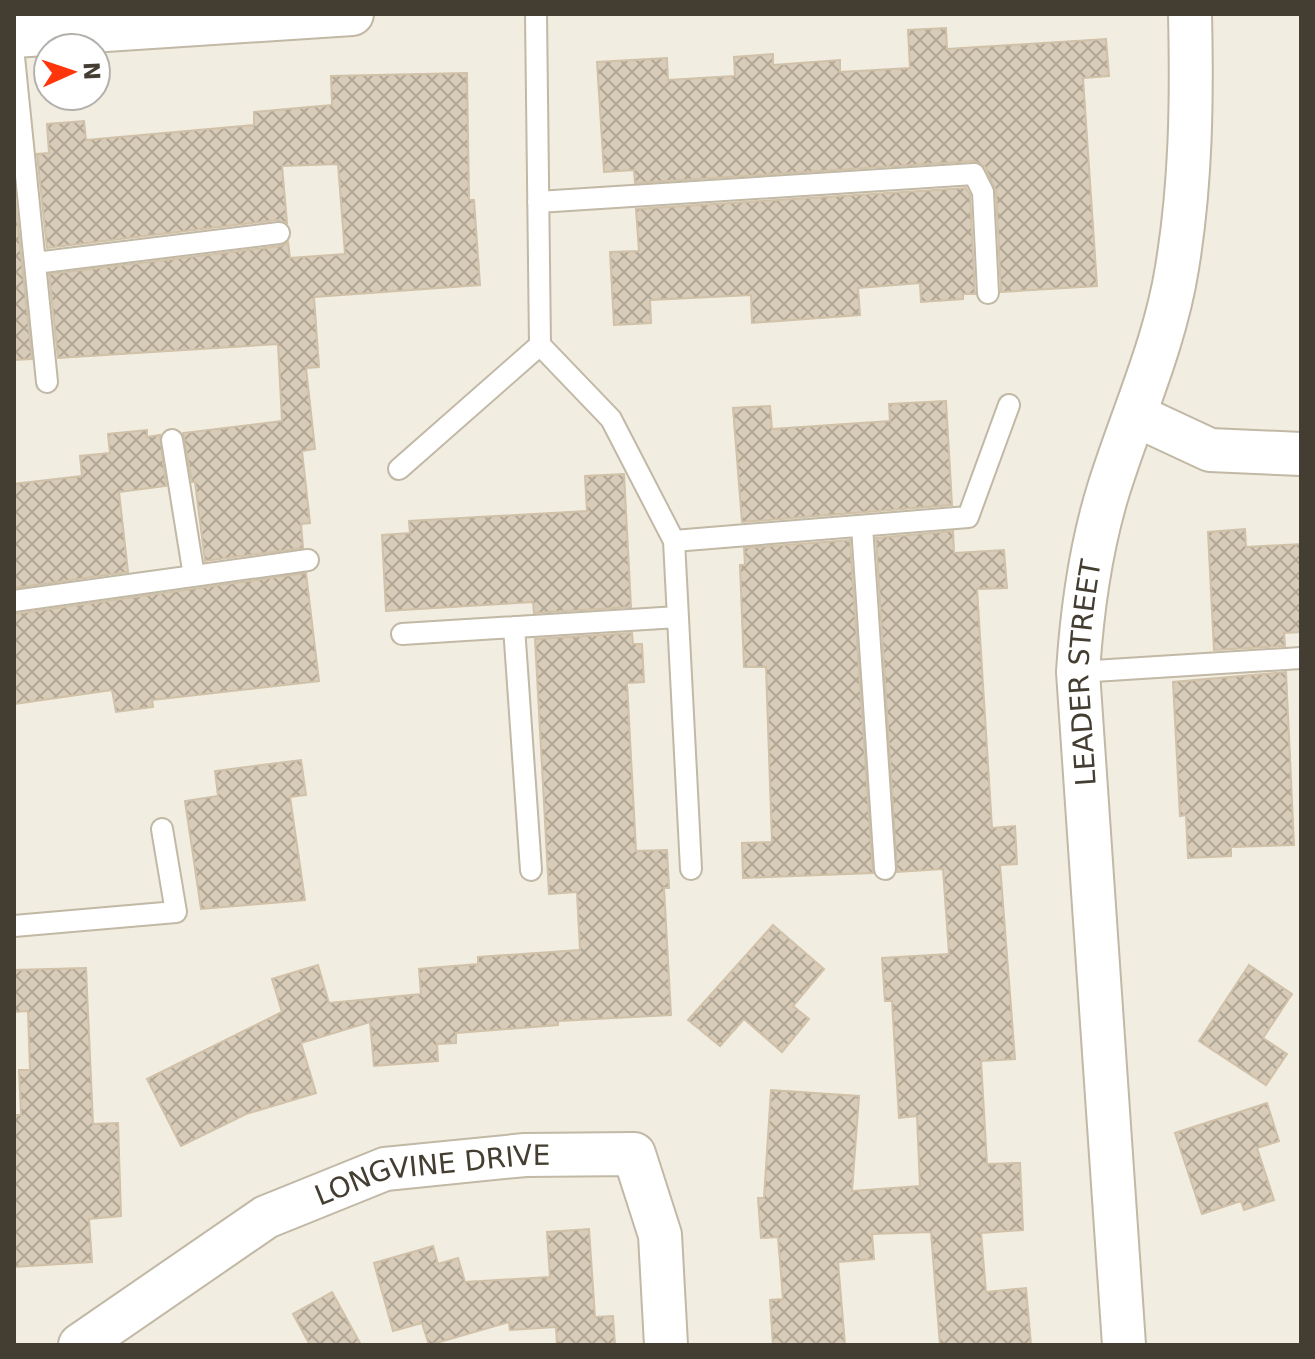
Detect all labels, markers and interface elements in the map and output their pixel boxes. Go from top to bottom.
north arrow [32,32,112,112]
text: N [79,61,104,81]
street label: LEADER STREET [1062,556,1108,787]
street label: LONGVINE DRIVE [310,1138,551,1213]

